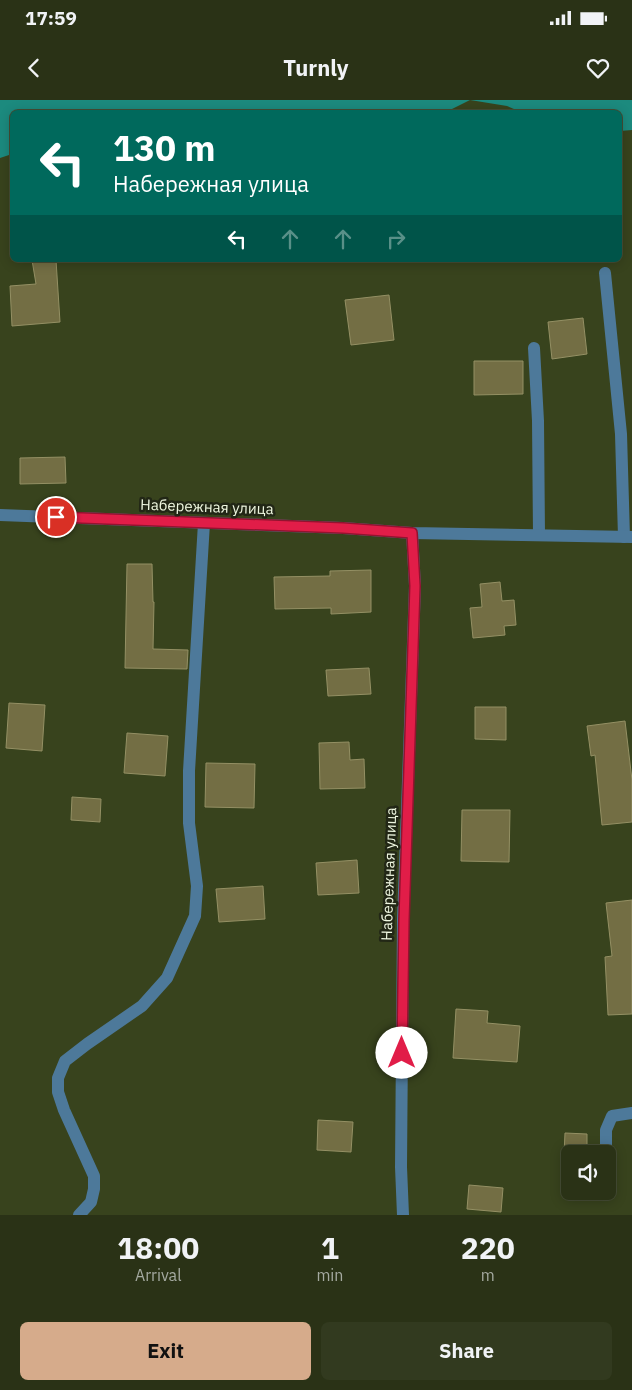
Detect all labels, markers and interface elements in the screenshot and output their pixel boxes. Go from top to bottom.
text: 17:59 [25,6,77,30]
text: Turnly [283,53,349,82]
icon: back [20,54,48,82]
icon: heart [584,54,612,82]
text: 130 m [113,125,216,171]
icon: left [30,130,95,195]
text: Набережная улица [113,169,309,198]
icon: left [223,225,251,253]
icon: ahead [276,225,304,253]
icon: ahead [329,225,357,253]
icon: right [382,225,410,253]
street label: Набережная улица [140,495,274,518]
pin [35,496,77,538]
icon: arrive [42,503,70,531]
street label: Набережная улица [377,807,400,941]
position arrow [375,1026,427,1078]
map controls [561,1145,616,1200]
button: sound [561,1145,616,1200]
text: 18:00 [117,1228,199,1267]
text: 1 [321,1228,339,1267]
text: 220 [461,1228,515,1267]
text: Arrival [135,1265,182,1285]
text: min [316,1265,343,1285]
text: m [481,1265,495,1285]
button: Exit [20,1322,311,1380]
button: Share [321,1322,612,1380]

